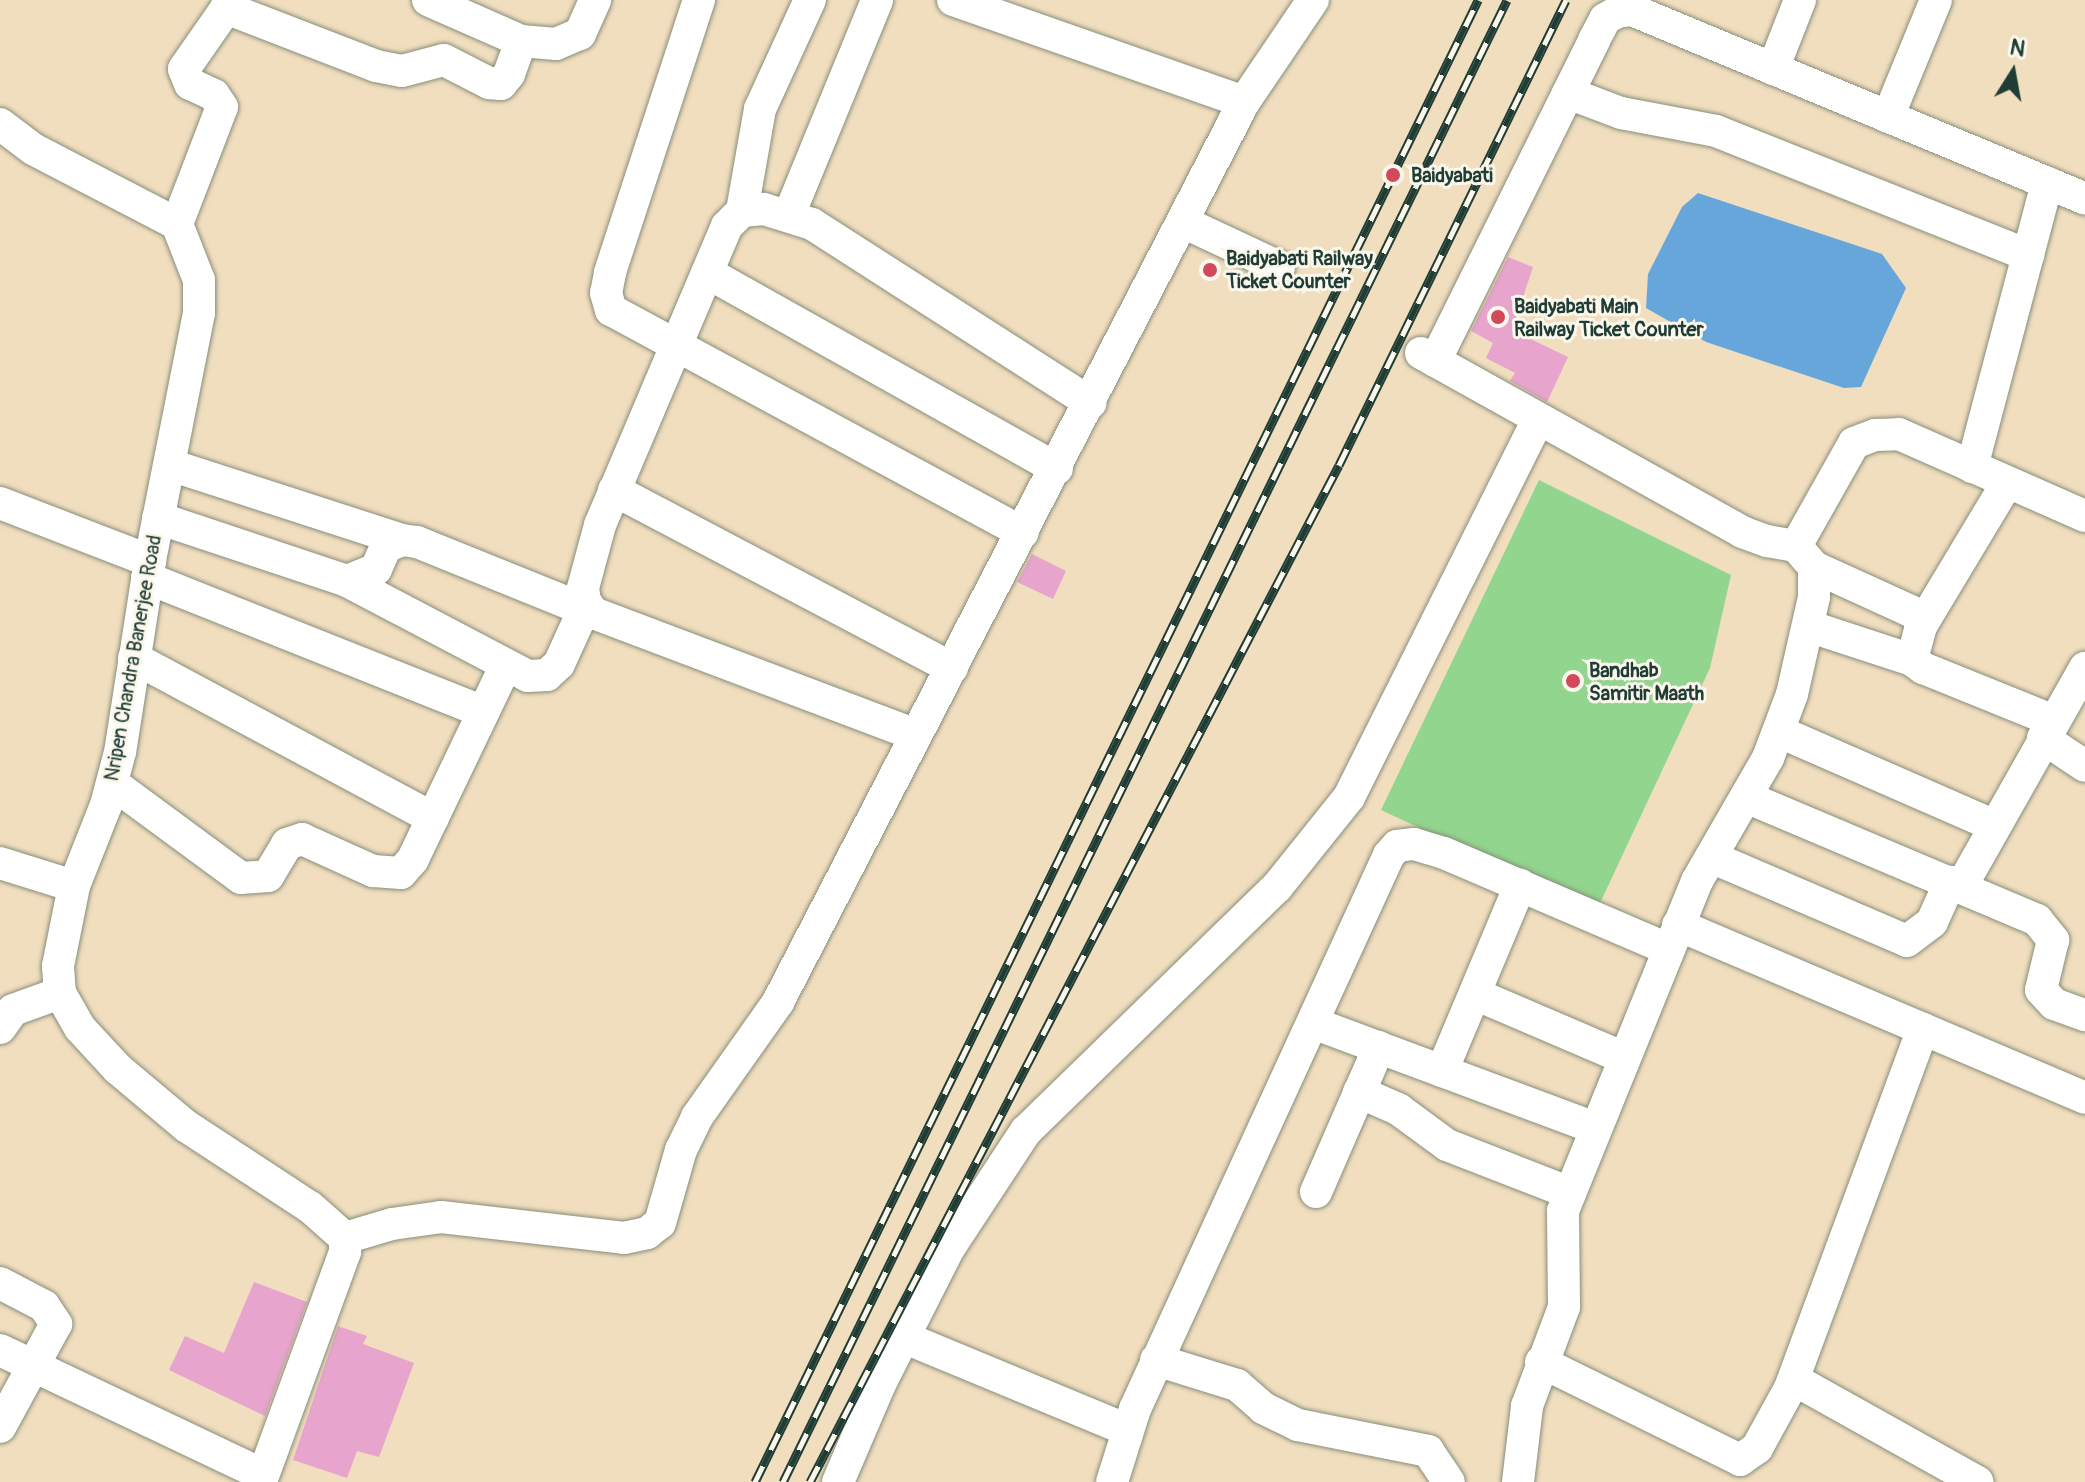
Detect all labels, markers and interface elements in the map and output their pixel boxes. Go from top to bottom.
north arrow [1973,32,2053,112]
text: N [2008,33,2028,64]
place label: Baidyabati [1411,163,1493,187]
marker: Baidyabati [1382,164,1404,186]
place label: Baidyabati Railway Ticket Counter [1226,246,1373,293]
marker: Baidyabati Railway Ticket Counter [1201,261,1219,279]
place label: Baidyabati Main Railway Ticket Counter [1514,294,1704,341]
marker: Baidyabati Main Railway Ticket Counter [1489,308,1507,326]
street label: Nripen Chandra Banerjee Road [100,533,166,783]
place label: Bandhab Samitir Maath [1589,658,1704,705]
marker: Bandhab Samitir Maath [1564,672,1582,690]

